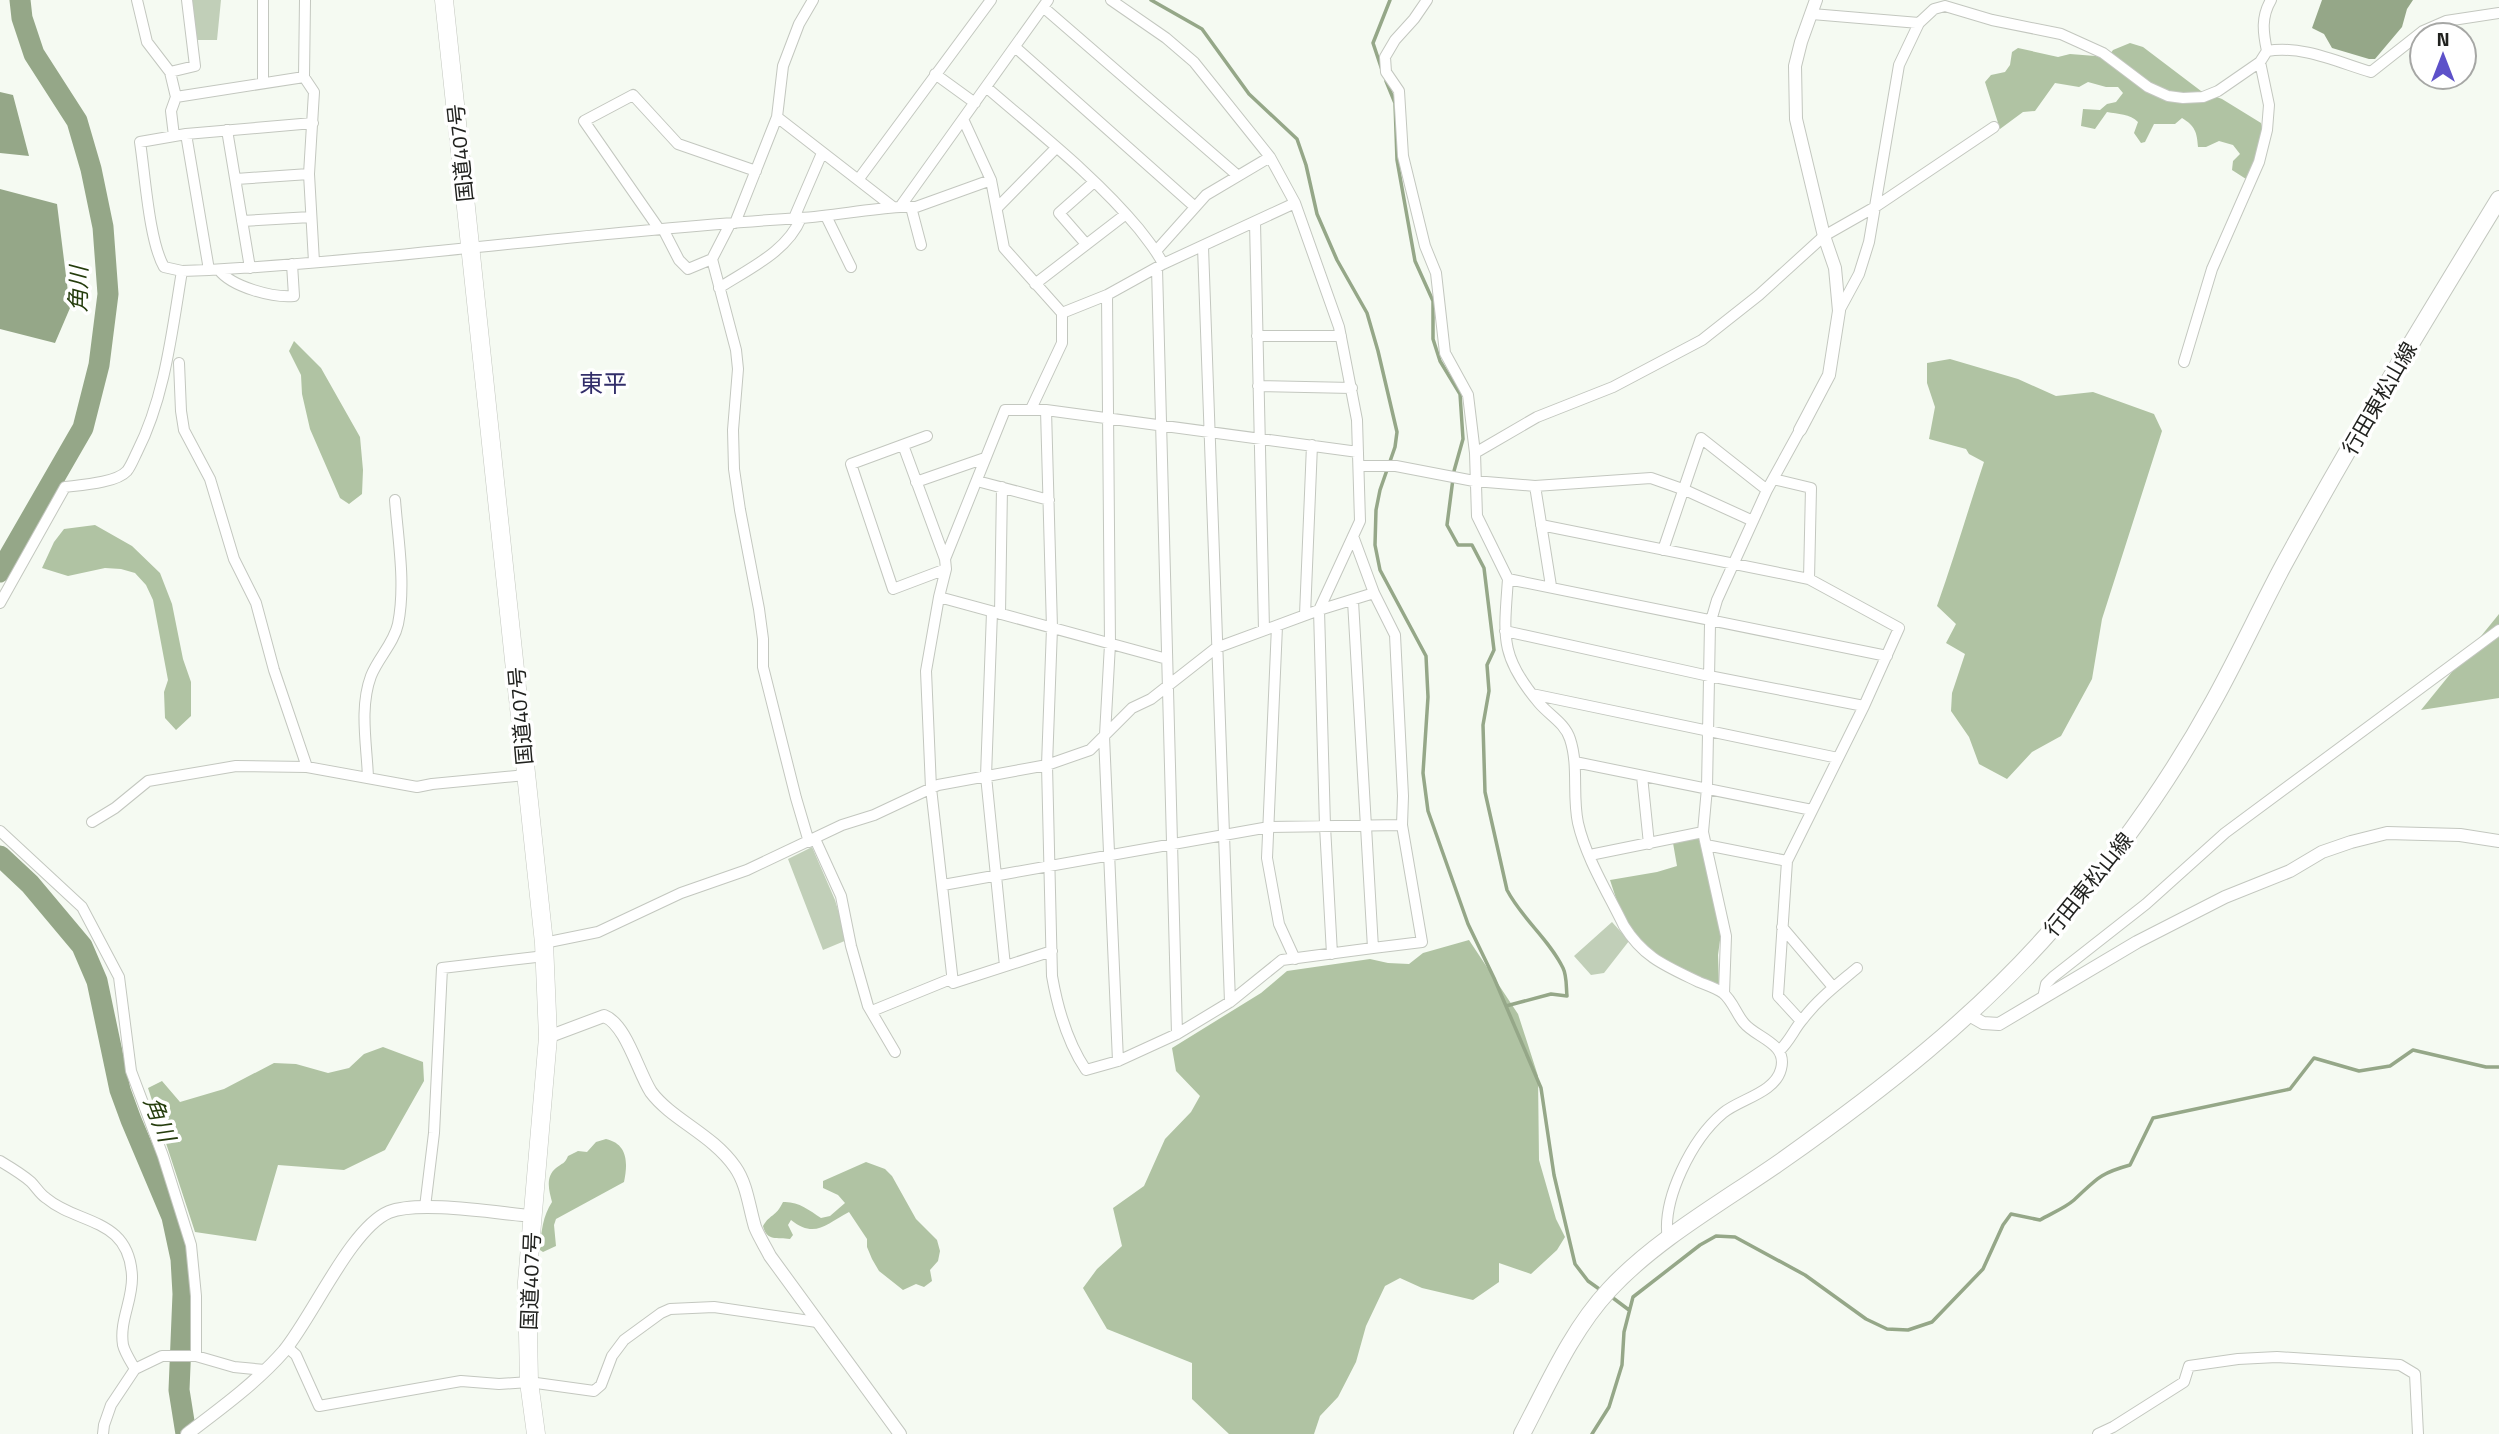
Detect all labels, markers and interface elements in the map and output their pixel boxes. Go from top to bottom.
north arrow [2408,21,2478,91]
text: N [2436,24,2450,53]
street label: 国道407号 [439,102,481,204]
water label: 角川 [60,263,96,312]
street label: 行田東松山線 [2334,335,2424,461]
district label: 東平 [579,365,627,401]
street label: 国道407号 [500,666,540,766]
street label: 行田東松山線 [2036,825,2140,943]
water label: 角川 [135,1091,186,1150]
street label: 国道407号 [512,1231,548,1331]

